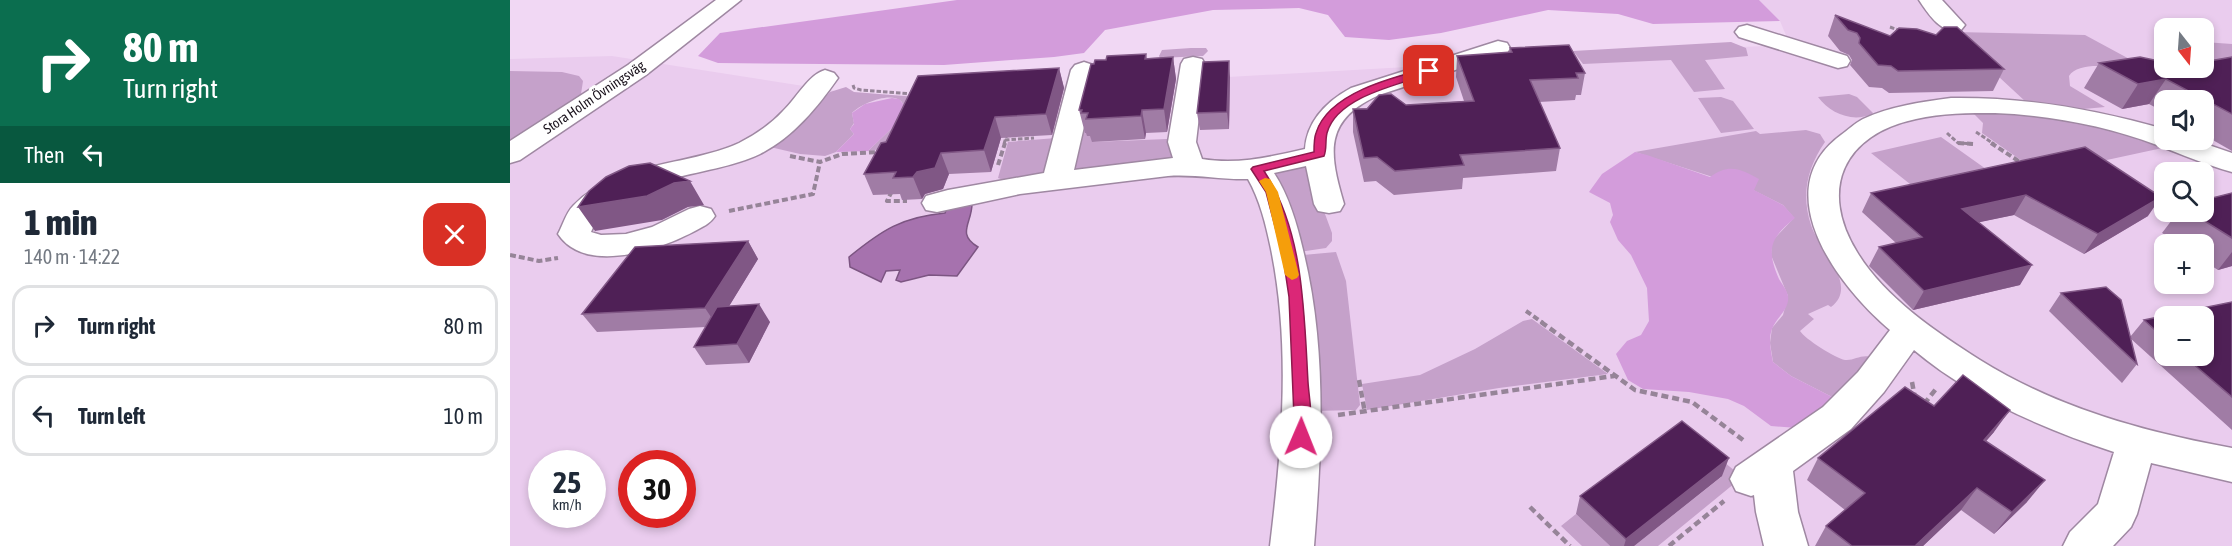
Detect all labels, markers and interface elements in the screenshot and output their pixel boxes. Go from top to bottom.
north arrow [2154,18,2214,78]
map controls [2154,18,2214,366]
text: 80 m [123,23,198,71]
icon: right [24,24,102,102]
pin [1403,45,1454,96]
icon: arrive [1412,54,1445,87]
street label: Stora Holm Övningsväg [540,57,648,137]
text: Turn right [123,73,218,104]
button: sound [2154,90,2214,150]
icon: left [77,138,110,171]
text: Then [24,142,65,168]
button: search [2154,162,2214,222]
text: 1 min [24,201,98,243]
button: close [423,203,486,266]
button: + [2154,234,2214,294]
text: 140 m · 14:22 [24,245,120,268]
button: − [2154,306,2214,366]
icon: right [27,309,60,342]
text: Turn right [78,313,155,339]
text: 80 m [443,313,483,339]
icon: left [27,399,60,432]
text: Turn left [78,403,145,429]
text: 10 m [443,403,483,429]
position arrow [1269,405,1333,469]
speed limit sign: 30 [618,450,696,528]
text: 25 [553,465,581,499]
text: km/h [552,496,582,513]

